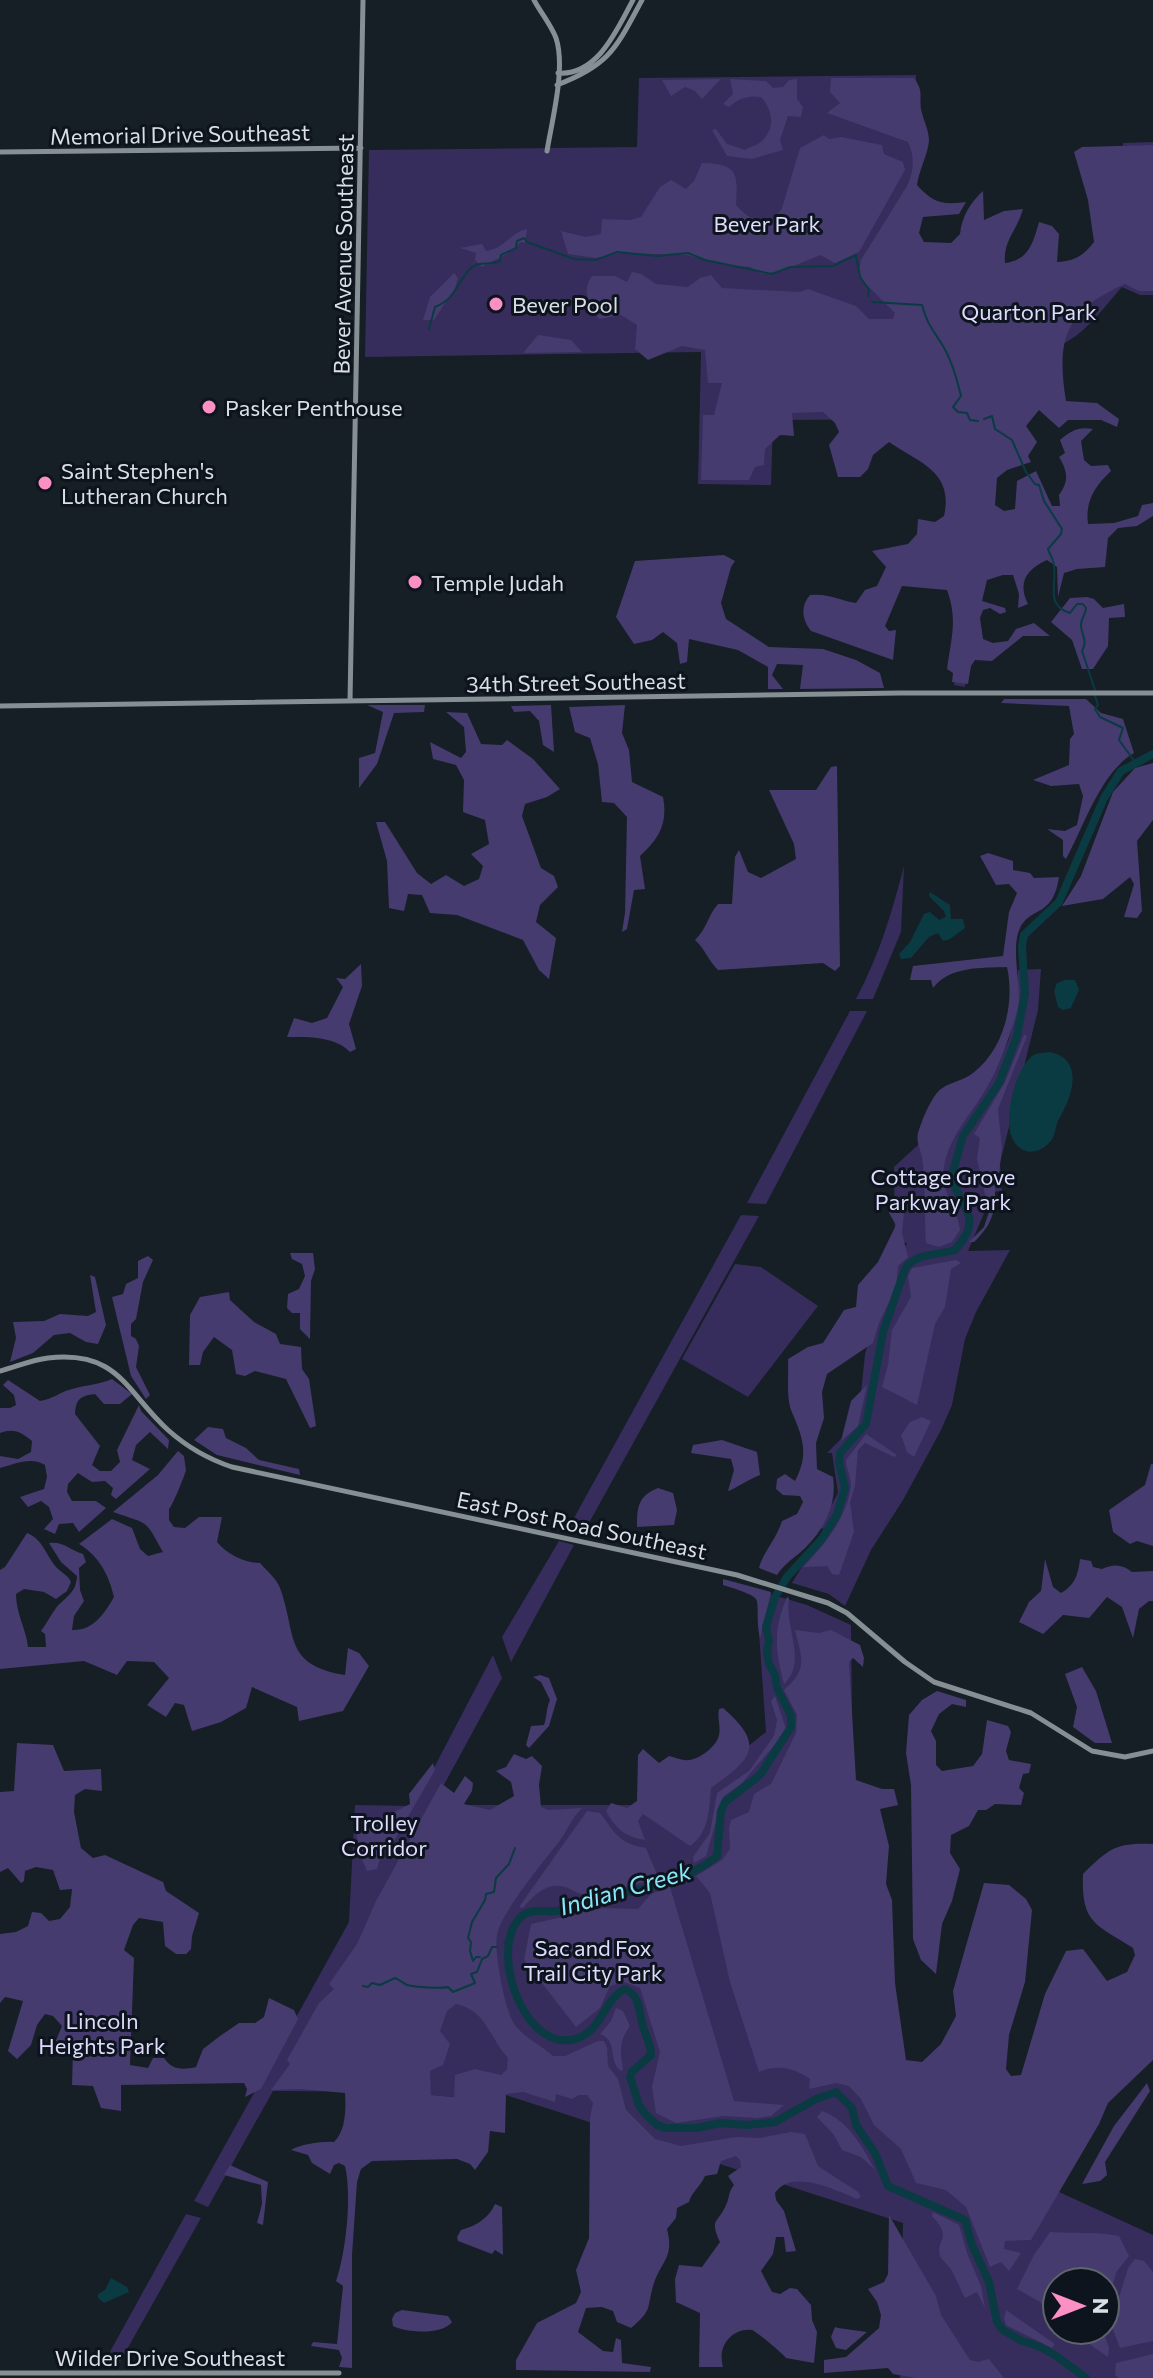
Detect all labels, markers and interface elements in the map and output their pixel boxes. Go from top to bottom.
street label: Memorial Drive Southeast [50,118,310,150]
street label: Bever Avenue Southeast [327,133,359,375]
park label: Bever Park [713,210,821,237]
place label: Bever Pool [512,291,618,318]
marker: Bever Pool [487,295,505,313]
park label: Quarton Park [961,298,1097,325]
place label: Pasker Penthouse [225,394,403,421]
marker: Pasker Penthouse [200,398,218,416]
place label: Saint Stephen's Lutheran Church [61,457,228,509]
marker: Saint Stephen's Lutheran Church [36,474,54,492]
place label: Temple Judah [431,569,564,596]
marker: Temple Judah [406,573,424,591]
street label: 34th Street Southeast [466,667,686,697]
park label: Cottage Grove Parkway Park [871,1163,1015,1215]
street label: East Post Road Southeast [455,1485,709,1565]
park label: Trolley Corridor [341,1809,427,1861]
water label: Indian Creek [556,1855,695,1921]
park label: Sac and Fox Trail City Park [523,1934,663,1986]
park label: Lincoln Heights Park [38,2007,166,2059]
north arrow [1041,2266,1121,2346]
text: N [1088,2298,1115,2314]
street label: Wilder Drive Southeast [55,2344,285,2371]

